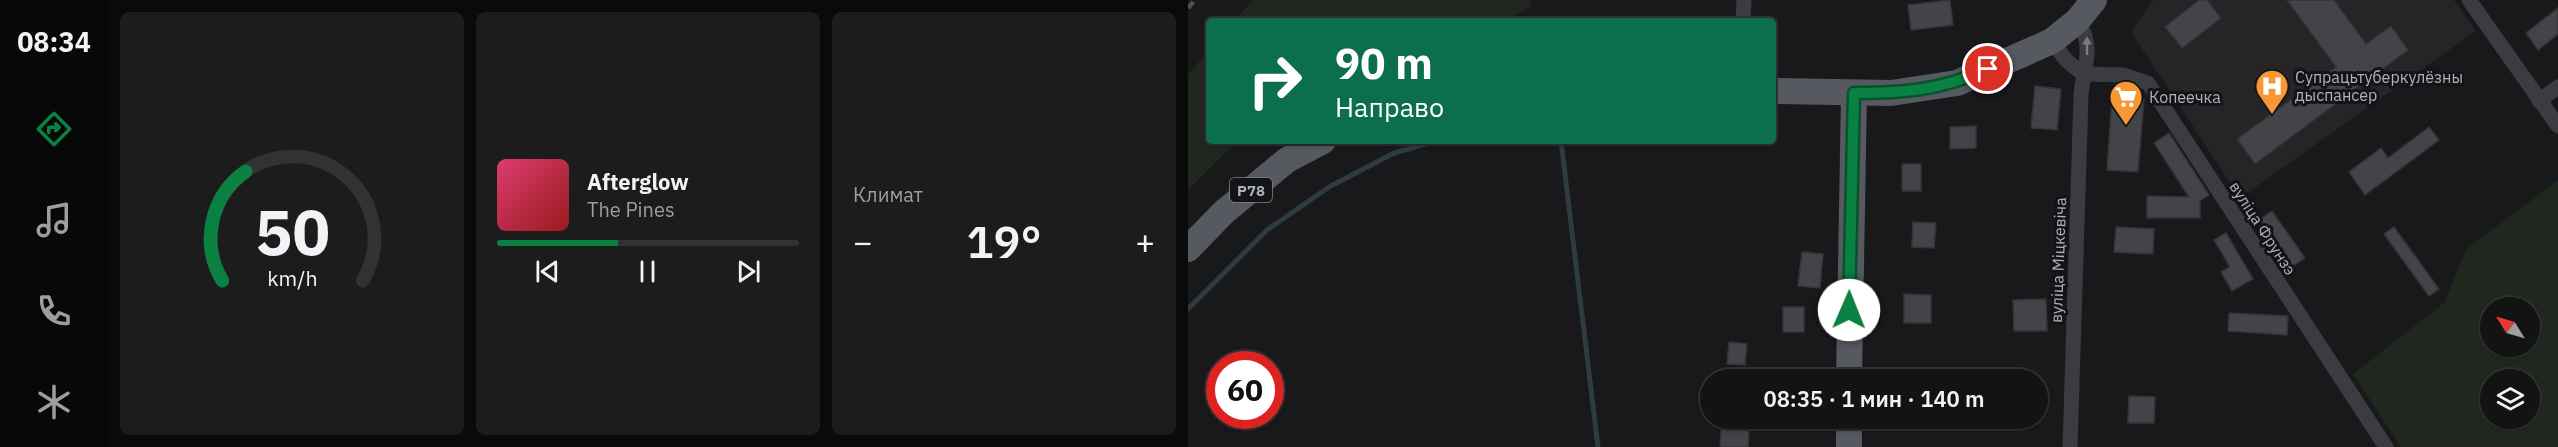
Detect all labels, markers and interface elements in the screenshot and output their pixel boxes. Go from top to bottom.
text: 08:34 [17,24,91,59]
text: 90 m [1335,36,1433,91]
one-way arrow [2082,37,2091,56]
icon: right [1236,42,1314,120]
pin [1962,43,2013,94]
icon: arrive [1971,52,2004,85]
place label: Супрацьтуберкулёзны дыспансер [2295,67,2463,105]
hospital icon: Супрацьтуберкулёзны дыспансер [2254,68,2290,115]
supermarket icon: Копеечка [2108,79,2144,126]
place label: Копеечка [2149,87,2221,107]
text: Направо [1335,89,1444,124]
icon: directions [33,108,75,150]
text: Afterglow [587,167,689,196]
street label: вуліца Фрунзэ [2225,177,2301,279]
road number: Р78 [1230,178,1272,202]
text: Климат [853,181,923,208]
text: 50 [255,191,329,272]
text: The Pines [587,196,675,223]
street label: вуліца Міцкевіча [2046,196,2070,323]
icon: music [33,199,75,241]
text: 19° [966,212,1042,270]
text: − [853,220,873,263]
text: + [1135,220,1155,263]
icon: previous [531,255,564,288]
icon: pause [631,255,664,288]
icon: next [732,255,765,288]
text: km/h [267,264,317,292]
position arrow [1817,278,1881,342]
icon: phone [33,290,75,332]
north arrow [2480,297,2540,357]
map controls [2480,297,2540,429]
speed limit sign: 60 [1206,351,1284,429]
button: layers [2480,369,2540,429]
icon: climate [33,381,75,423]
text: 08:35 · 1 мин · 140 m [1763,384,1985,413]

